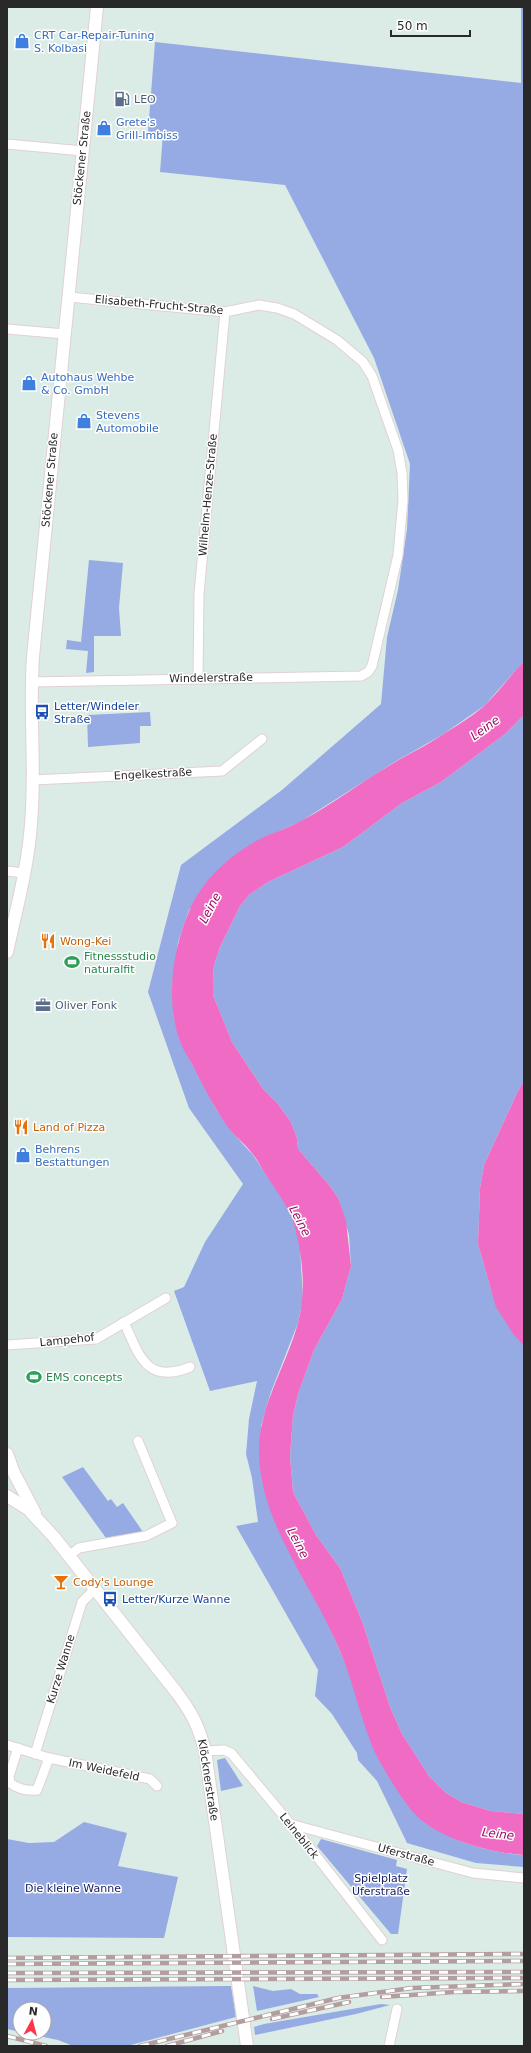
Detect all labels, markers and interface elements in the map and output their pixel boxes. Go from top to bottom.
scale bar [391,12,470,38]
text: 50 m [397,19,428,33]
place label: CRT Car-Repair-Tuning S. Kolbasi [34,29,154,55]
shop icon: CRT Car-Repair-Tuning S. Kolbasi [13,32,31,50]
fuel station icon: LEO [113,90,131,108]
place label: LEO [134,93,156,106]
street label: Stöckener Straße [71,110,93,206]
place label: Grete's Grill-Imbiss [116,116,178,142]
shop icon: Grete's Grill-Imbiss [95,119,113,137]
street label: Elisabeth-Frucht-Straße [94,293,224,317]
place label: Autohaus Wehbe & Co. GmbH [41,371,134,397]
shop icon: Autohaus Wehbe & Co. GmbH [20,374,38,392]
place label: Stevens Automobile [96,409,159,435]
shop icon: Stevens Automobile [75,412,93,430]
street label: Stöckener Straße [39,432,61,528]
street label: Wilhelm-Henze-Straße [196,433,220,557]
street label: Windelerstraße [169,671,253,685]
place label: Letter/Windeler Straße [54,700,140,726]
bus stop icon: Letter/Windeler Straße [33,703,51,721]
water label: Leine [468,713,502,743]
street label: Engelkestraße [113,765,193,783]
water label: Leine [196,890,224,926]
restaurant icon: Wong-Kei [39,932,57,950]
place label: Wong-Kei [60,935,111,948]
place label: Fitnessstudio naturalfit [84,950,156,976]
sports icon: Fitnessstudio naturalfit [63,953,81,971]
office icon: Oliver Fonk [34,996,52,1014]
place label: Oliver Fonk [55,999,118,1012]
restaurant icon: Land of Pizza [12,1118,30,1136]
place label: Land of Pizza [33,1121,105,1134]
place label: Behrens Bestattungen [35,1143,109,1169]
shop icon: Behrens Bestattungen [14,1146,32,1164]
water label: Leine [286,1203,314,1239]
street label: Lampehof [39,1331,96,1349]
sports icon: EMS concepts [25,1368,43,1386]
place label: EMS concepts [46,1371,123,1384]
water label: Leine [284,1525,312,1561]
bar icon: Cody's Lounge [52,1573,70,1591]
place label: Cody's Lounge [73,1576,154,1589]
bus stop icon: Letter/Kurze Wanne [101,1590,119,1608]
place label: Letter/Kurze Wanne [122,1593,230,1606]
street label: Kurze Wanne [44,1633,78,1705]
street label: Klöcknerstraße [195,1738,221,1822]
street label: Im Weidefeld [67,1756,141,1784]
street label: Leineblick [277,1811,322,1862]
water label: Leine [481,1825,515,1843]
street label: Uferstraße [376,1841,436,1869]
park label: Spielplatz Uferstraße [352,1872,410,1898]
park label: Die kleine Wanne [25,1882,121,1895]
north arrow [12,2001,52,2041]
text: N [28,2005,39,2019]

